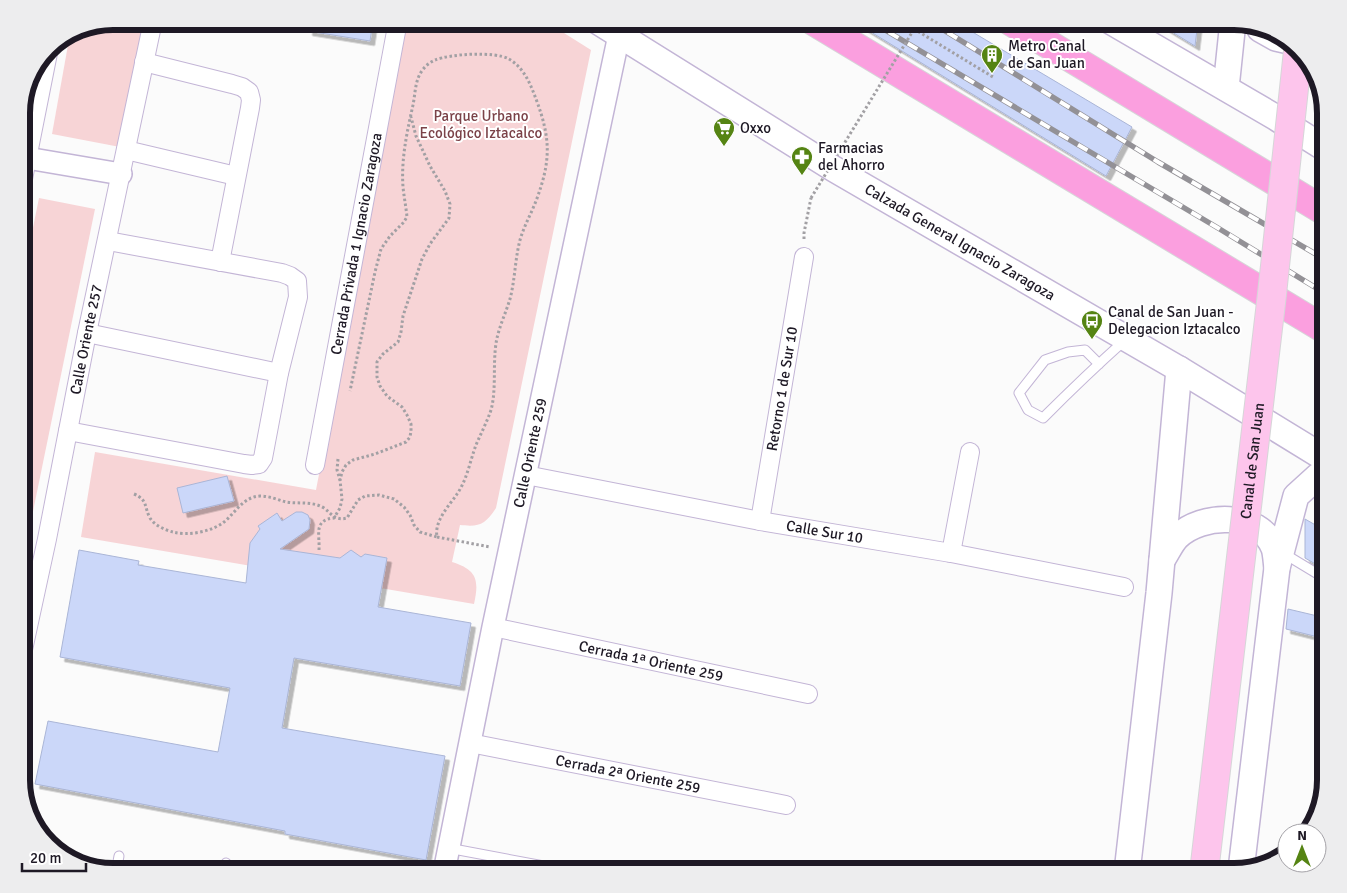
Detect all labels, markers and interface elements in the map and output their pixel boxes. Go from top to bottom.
place label: Metro Canal de San Juan [1008,37,1086,72]
building icon: Metro Canal de San Juan [980,43,1004,74]
park label: Parque Urbano Ecológico Iztacalco [420,107,543,142]
supermarket icon: Oxxo [712,116,736,147]
place label: Oxxo [740,119,771,137]
street label: Cerrada Privada 1 Ignacio Zaragoza [327,131,386,356]
place label: Farmacias del Ahorro [818,139,885,174]
pharmacy icon: Farmacias del Ahorro [790,145,814,176]
street label: Calzada General Ignacio Zaragoza [862,180,1058,304]
street label: Calle Oriente 257 [66,283,106,396]
place label: Canal de San Juan - Delegacion Iztacalco [1108,303,1241,338]
bus stop icon: Canal de San Juan - Delegacion Iztacalco [1080,309,1104,340]
street label: Retorno 1 de Sur 10 [763,325,801,452]
street label: Calle Oriente 259 [510,396,551,509]
street label: Canal de San Juan [1237,402,1268,520]
street label: Calle Sur 10 [785,517,864,547]
street label: Cerrada 1ª Oriente 259 [577,637,725,685]
street label: Cerrada 2ª Oriente 259 [554,751,702,797]
north arrow [1277,823,1327,873]
text: N [1297,827,1307,844]
scale bar [22,840,86,872]
text: 20 m [30,849,61,867]

